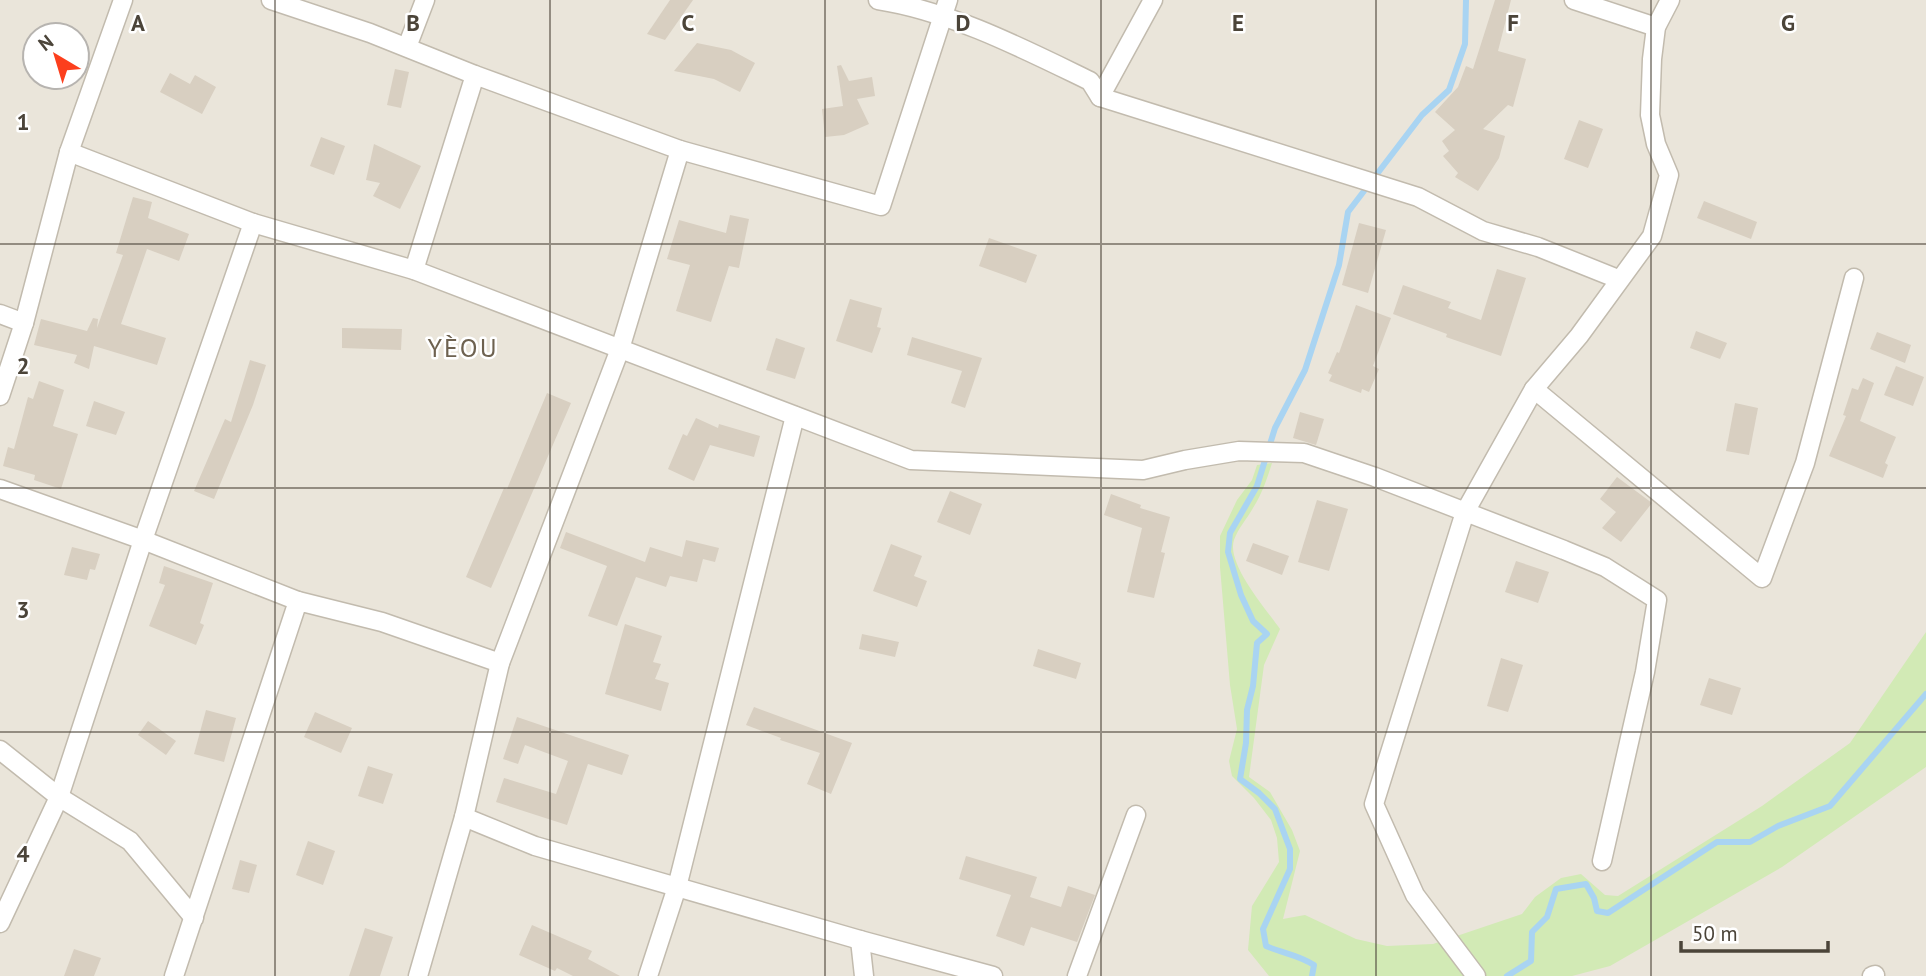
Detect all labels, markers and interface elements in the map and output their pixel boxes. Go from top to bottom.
text: A [131,8,145,37]
text: B [406,8,420,37]
text: C [682,8,695,37]
text: D [956,8,970,37]
text: E [1232,8,1244,37]
text: F [1507,8,1519,37]
text: G [1781,8,1795,37]
north arrow [21,21,91,91]
text: N [33,29,58,56]
text: 1 [16,107,30,136]
district label: YÈOU [427,331,499,364]
text: 2 [16,351,30,380]
text: 3 [16,595,30,624]
text: 4 [16,839,30,868]
scale bar [1681,909,1828,953]
text: 50 m [1692,920,1738,947]

